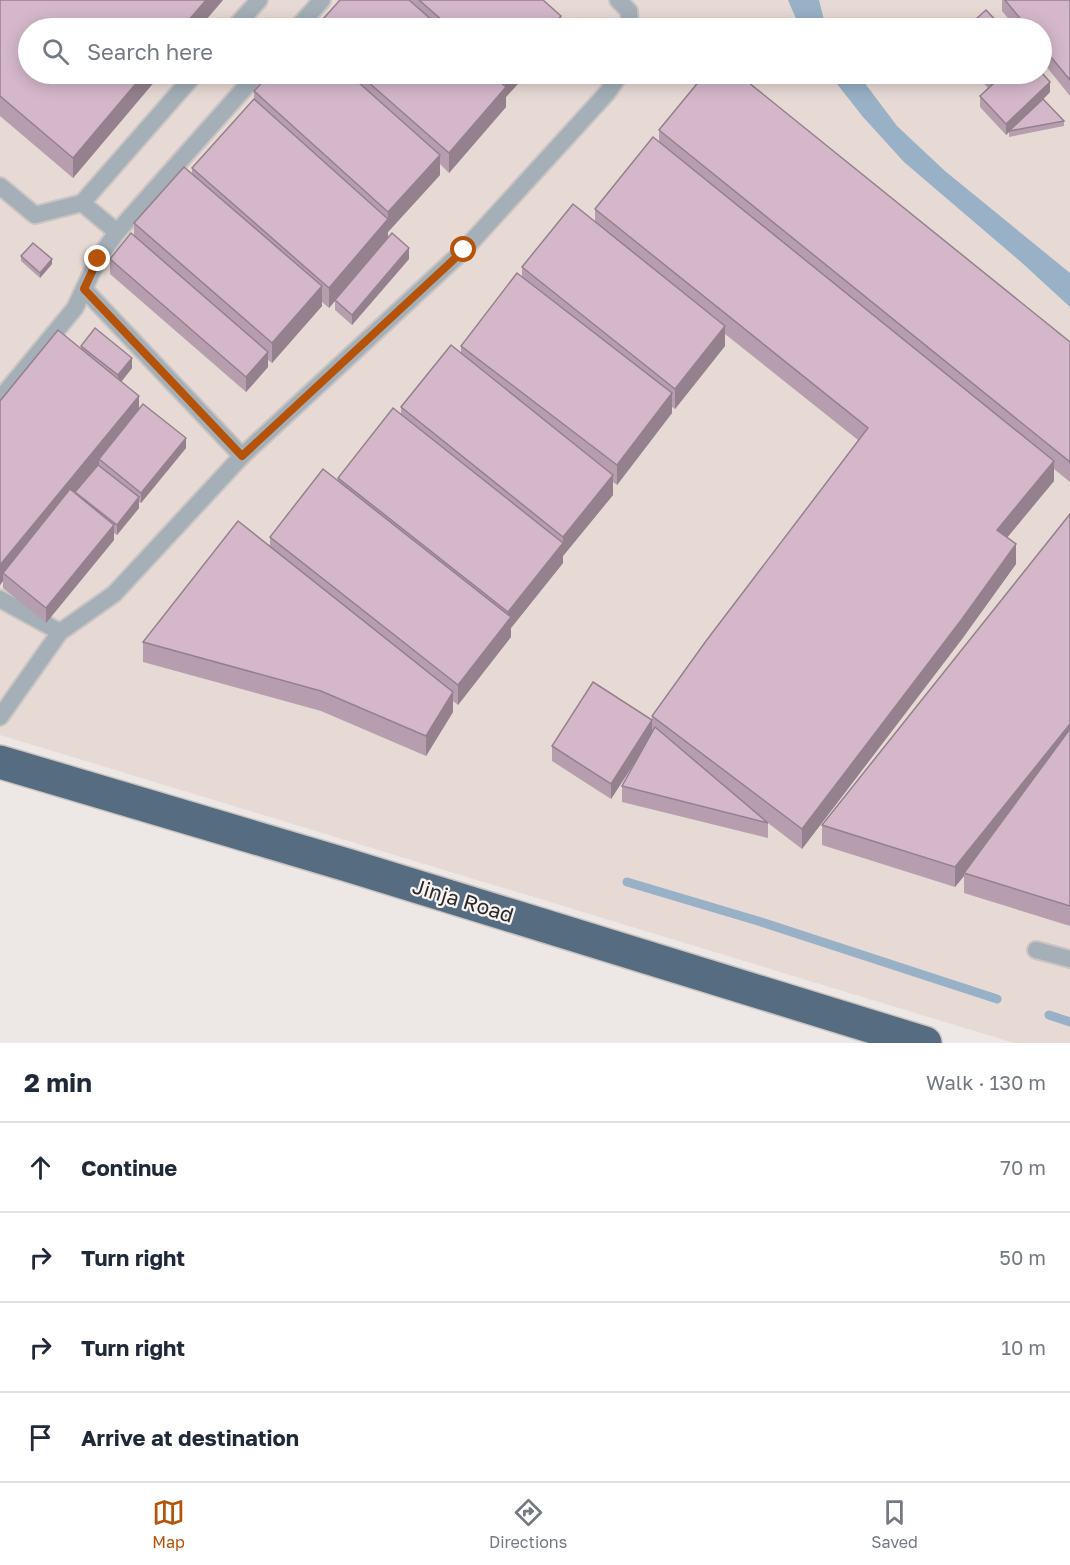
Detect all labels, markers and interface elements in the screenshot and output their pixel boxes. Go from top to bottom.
search box [18,18,1052,84]
icon: search [39,35,72,68]
text: Search here [87,38,213,65]
route start [450,236,476,262]
route end [84,245,110,271]
street label: Jinja Road [410,872,517,928]
text: 2 min [24,1067,92,1098]
text: Walk · 130 m [926,1070,1046,1094]
icon: ahead [24,1151,57,1184]
text: Continue [81,1154,177,1181]
text: 70 m [1000,1155,1046,1179]
icon: right [24,1241,57,1274]
text: Turn right [81,1244,185,1271]
text: 50 m [999,1245,1046,1269]
icon: right [24,1331,57,1364]
text: Turn right [81,1334,185,1361]
text: 10 m [1001,1335,1046,1359]
icon: arrive [24,1421,57,1454]
text: Arrive at destination [81,1424,299,1451]
tab: Map [152,1496,185,1552]
tab: Directions [489,1496,567,1552]
tab: Saved [871,1496,918,1552]

